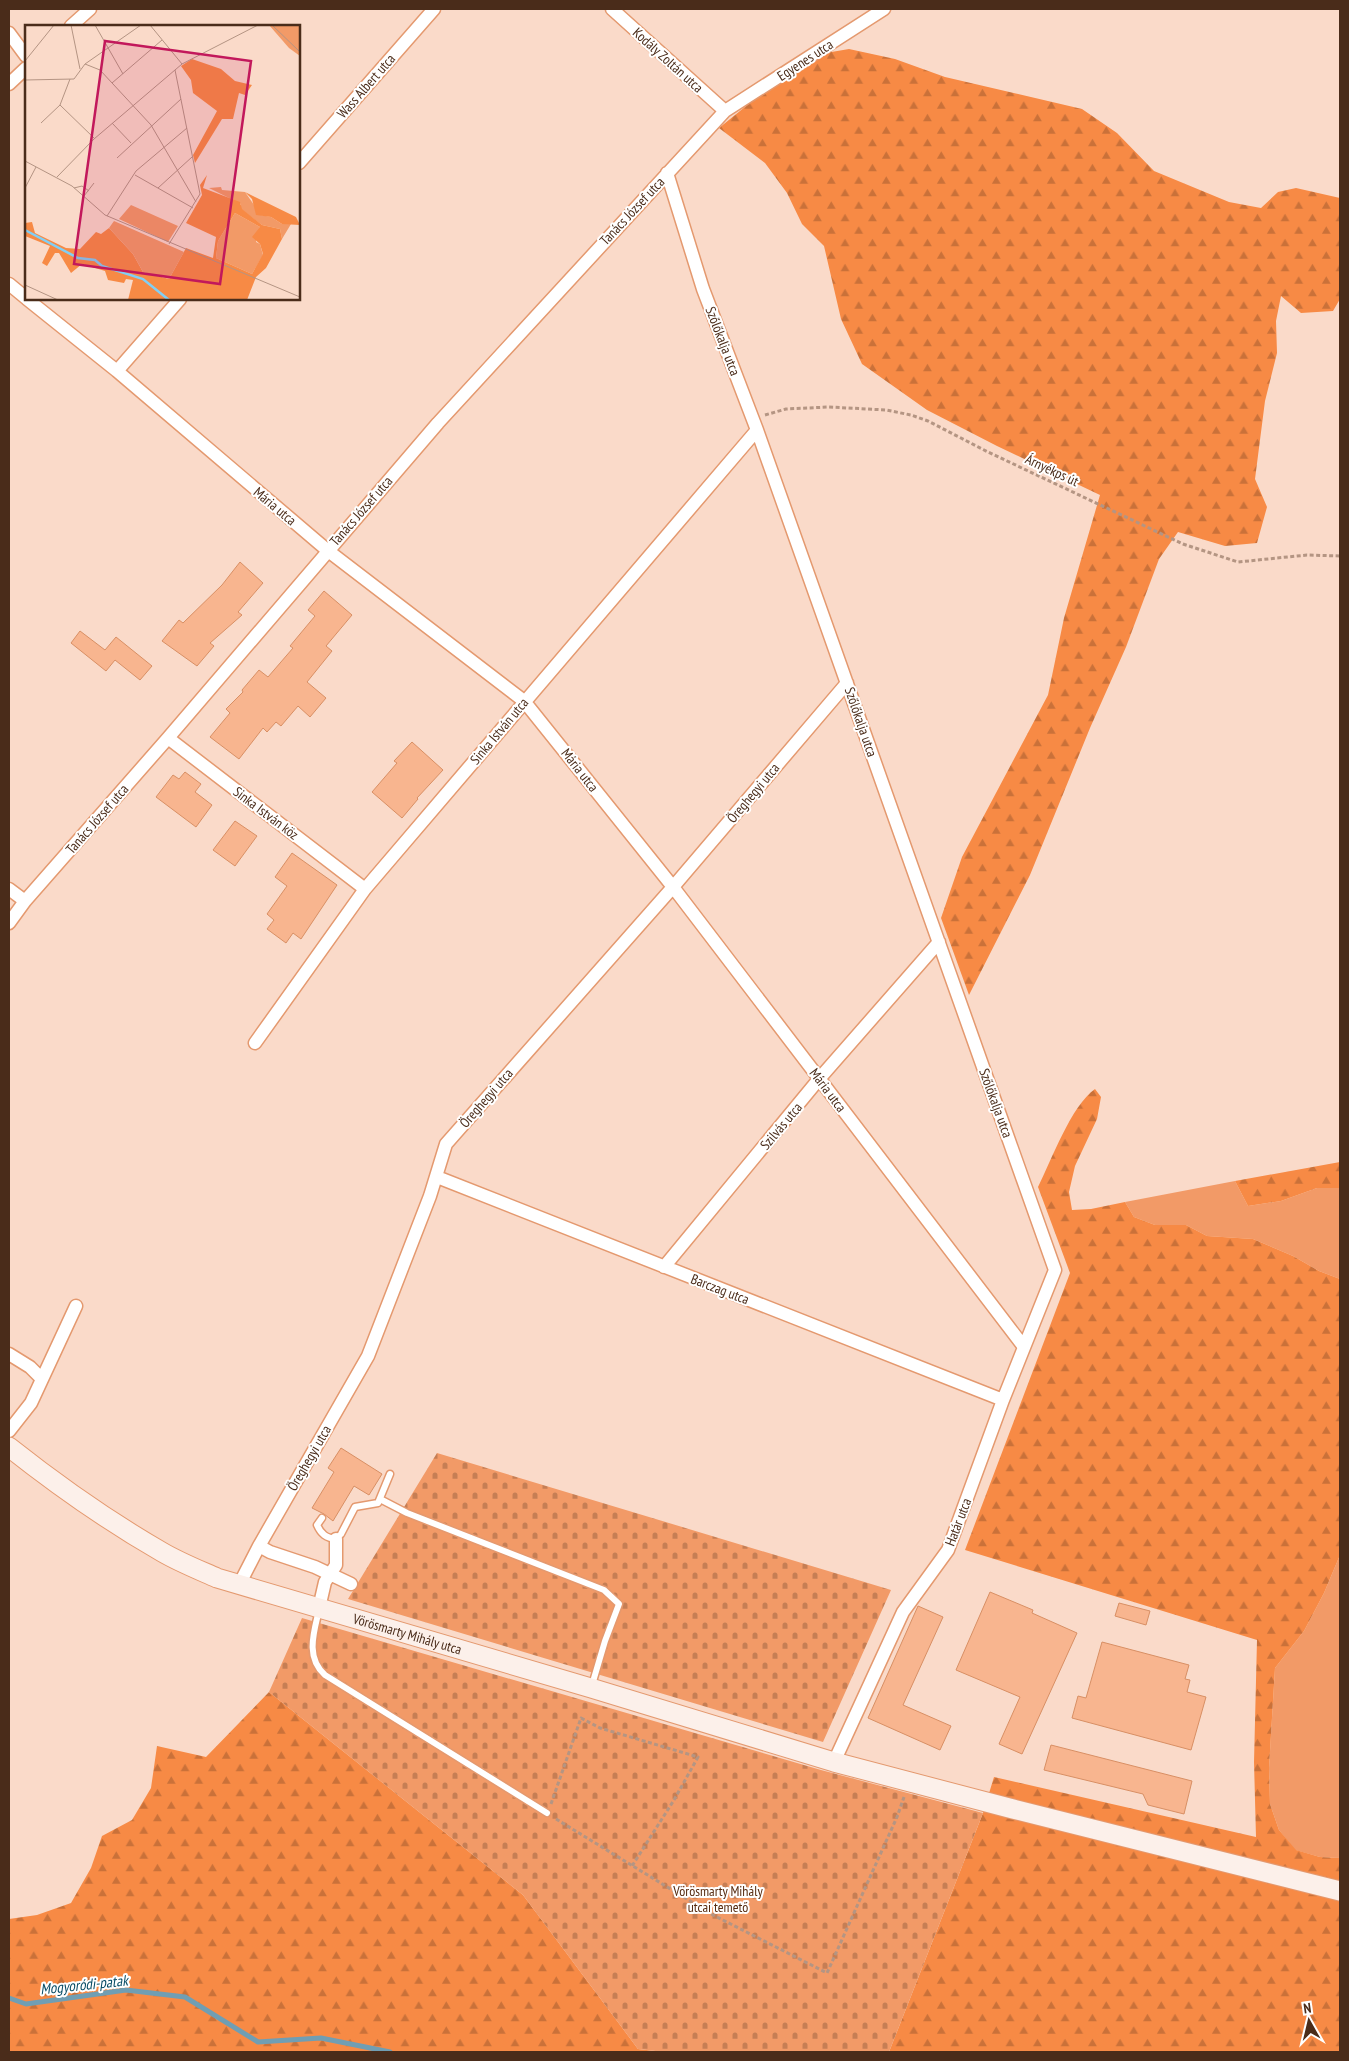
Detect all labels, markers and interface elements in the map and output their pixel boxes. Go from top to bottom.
street label: Kodály Zoltán utca [629,24,707,96]
inset map [25,25,300,300]
street label: Egyenes utca [774,35,836,85]
street label: Wass Albert utca [333,50,399,122]
street label: Tanács József utca [596,173,668,249]
street label: Szőlőkalja utca [702,304,744,378]
street label: Árnyékps út [1022,450,1082,490]
street label: Tanács József utca [326,472,396,550]
street label: Mária utca [250,483,300,529]
street label: Szőlőkalja utca [841,685,881,759]
street label: Sinka István utca [466,694,532,768]
street label: Mária utca [557,745,603,795]
street label: Öreghegyi utca [723,759,783,827]
street label: Tanács József utca [62,780,132,858]
street label: Sinka István köz [230,783,302,843]
street label: Mária utca [806,1064,850,1116]
street label: Öreghegyi utca [455,1065,517,1131]
street label: Szőlőkalja utca [975,1066,1017,1140]
street label: Szilvás utca [756,1099,806,1153]
street label: Barczag utca [688,1270,752,1308]
street label: Öreghegyi utca [283,1422,335,1494]
street label: Határ utca [941,1496,975,1548]
street label: Vörösmarty Mihály utca [350,1609,464,1658]
park label: Vörösmarty Mihály utcai temető [672,1882,763,1916]
water label: Mogyoródi-patak [39,1970,131,1999]
north arrow [1284,1996,1334,2046]
text: N [1302,1999,1312,2018]

